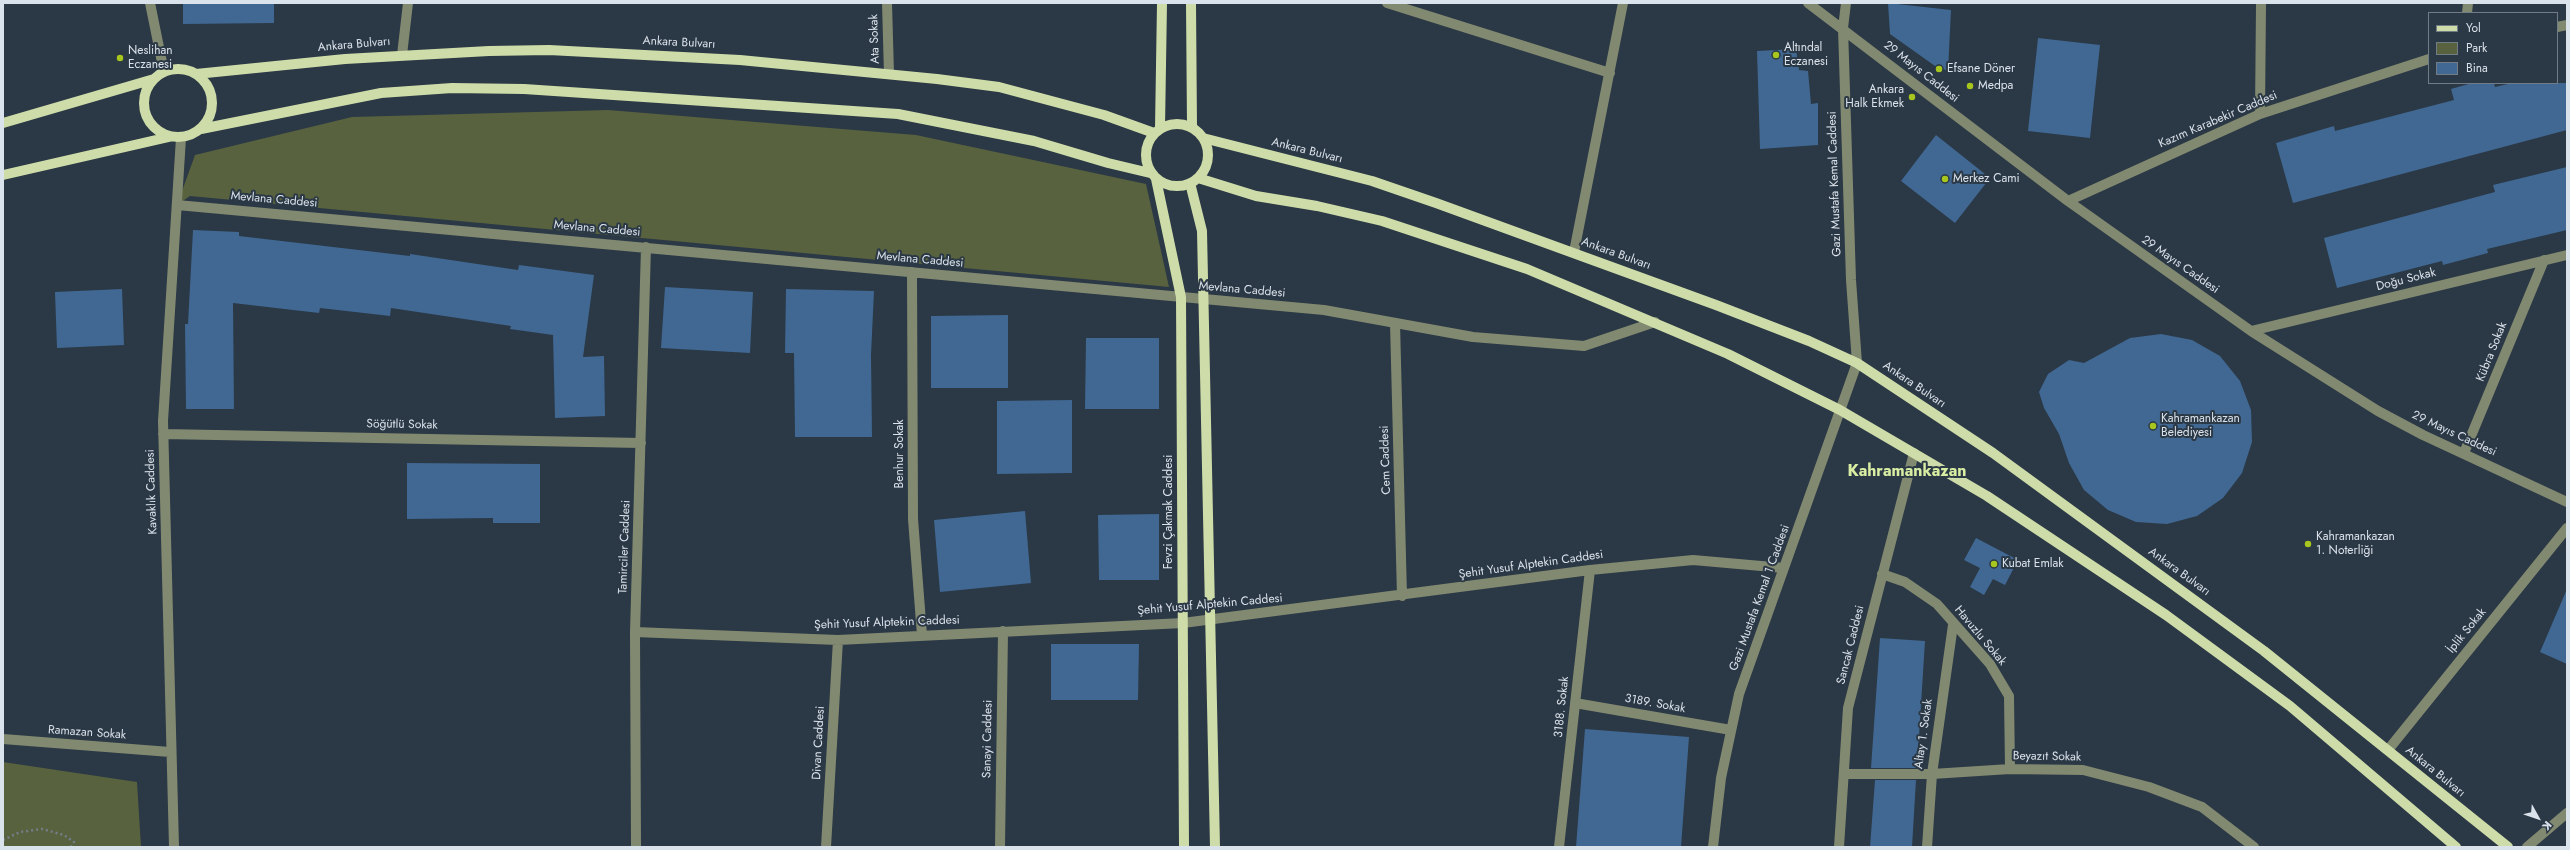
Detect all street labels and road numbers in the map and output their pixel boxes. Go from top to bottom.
street label: Ata Sokak [867,14,883,64]
street label: Ankara Bulvarı [642,34,716,52]
street label: Ankara Bulvarı [317,35,391,55]
street label: 29 Mayıs Caddesi [1881,38,1961,106]
street label: Kazım Karabekir Caddesi [2156,88,2280,152]
street label: Gazi Mustafa Kemal Caddesi [1825,111,1845,257]
street label: Ankara Bulvarı [1270,135,1344,167]
street label: Mevlana Caddesi [230,189,318,211]
street label: Mevlana Caddesi [553,218,641,240]
street label: 29 Mayıs Caddesi [2138,233,2222,297]
street label: Ankara Bulvarı [1579,235,1653,273]
street label: Mevlana Caddesi [876,249,964,271]
street label: Doğu Sokak [2375,266,2437,294]
street label: Mevlana Caddesi [1198,279,1286,301]
street label: Kübra Sokak [2474,320,2510,384]
street label: Ankara Bulvarı [1880,359,1948,411]
street label: 29 Mayıs Caddesi [2410,408,2498,460]
street label: Söğütlü Sokak [366,417,438,433]
street label: Benhur Sokak [893,420,907,488]
street label: Cem Caddesi [1378,425,1394,495]
street label: Kavaklık Caddesi [143,449,161,535]
street label: Fevzi Çakmak Caddesi [1162,455,1176,569]
street label: Tamirciler Caddesi [616,500,634,594]
street label: Gazi Mustafa Kemal 1 Caddesi [1727,523,1793,673]
street label: Ankara Bulvarı [2145,545,2213,599]
street label: Şehit Yusuf Alptekin Caddesi [1458,548,1604,582]
street label: Şehit Yusuf Alptekin Caddesi [1137,591,1283,619]
street label: Havuzlu Sokak [1951,603,2009,669]
street label: Sancak Caddesi [1834,604,1868,686]
street label: İplik Sokak [2444,605,2490,657]
street label: Şehit Yusuf Alptekin Caddesi [814,613,960,633]
street label: 3188. Sokak [1552,676,1572,738]
street label: 3189. Sokak [1624,692,1686,716]
street label: Altay 1. Sokak [1912,698,1936,770]
street label: Sanayi Caddesi [980,700,996,778]
street label: Divan Caddesi [810,706,828,780]
street label: Ramazan Sokak [47,723,127,743]
street label: Ankara Bulvarı [2402,743,2468,801]
street label: Beyazıt Sokak [2013,749,2081,765]

